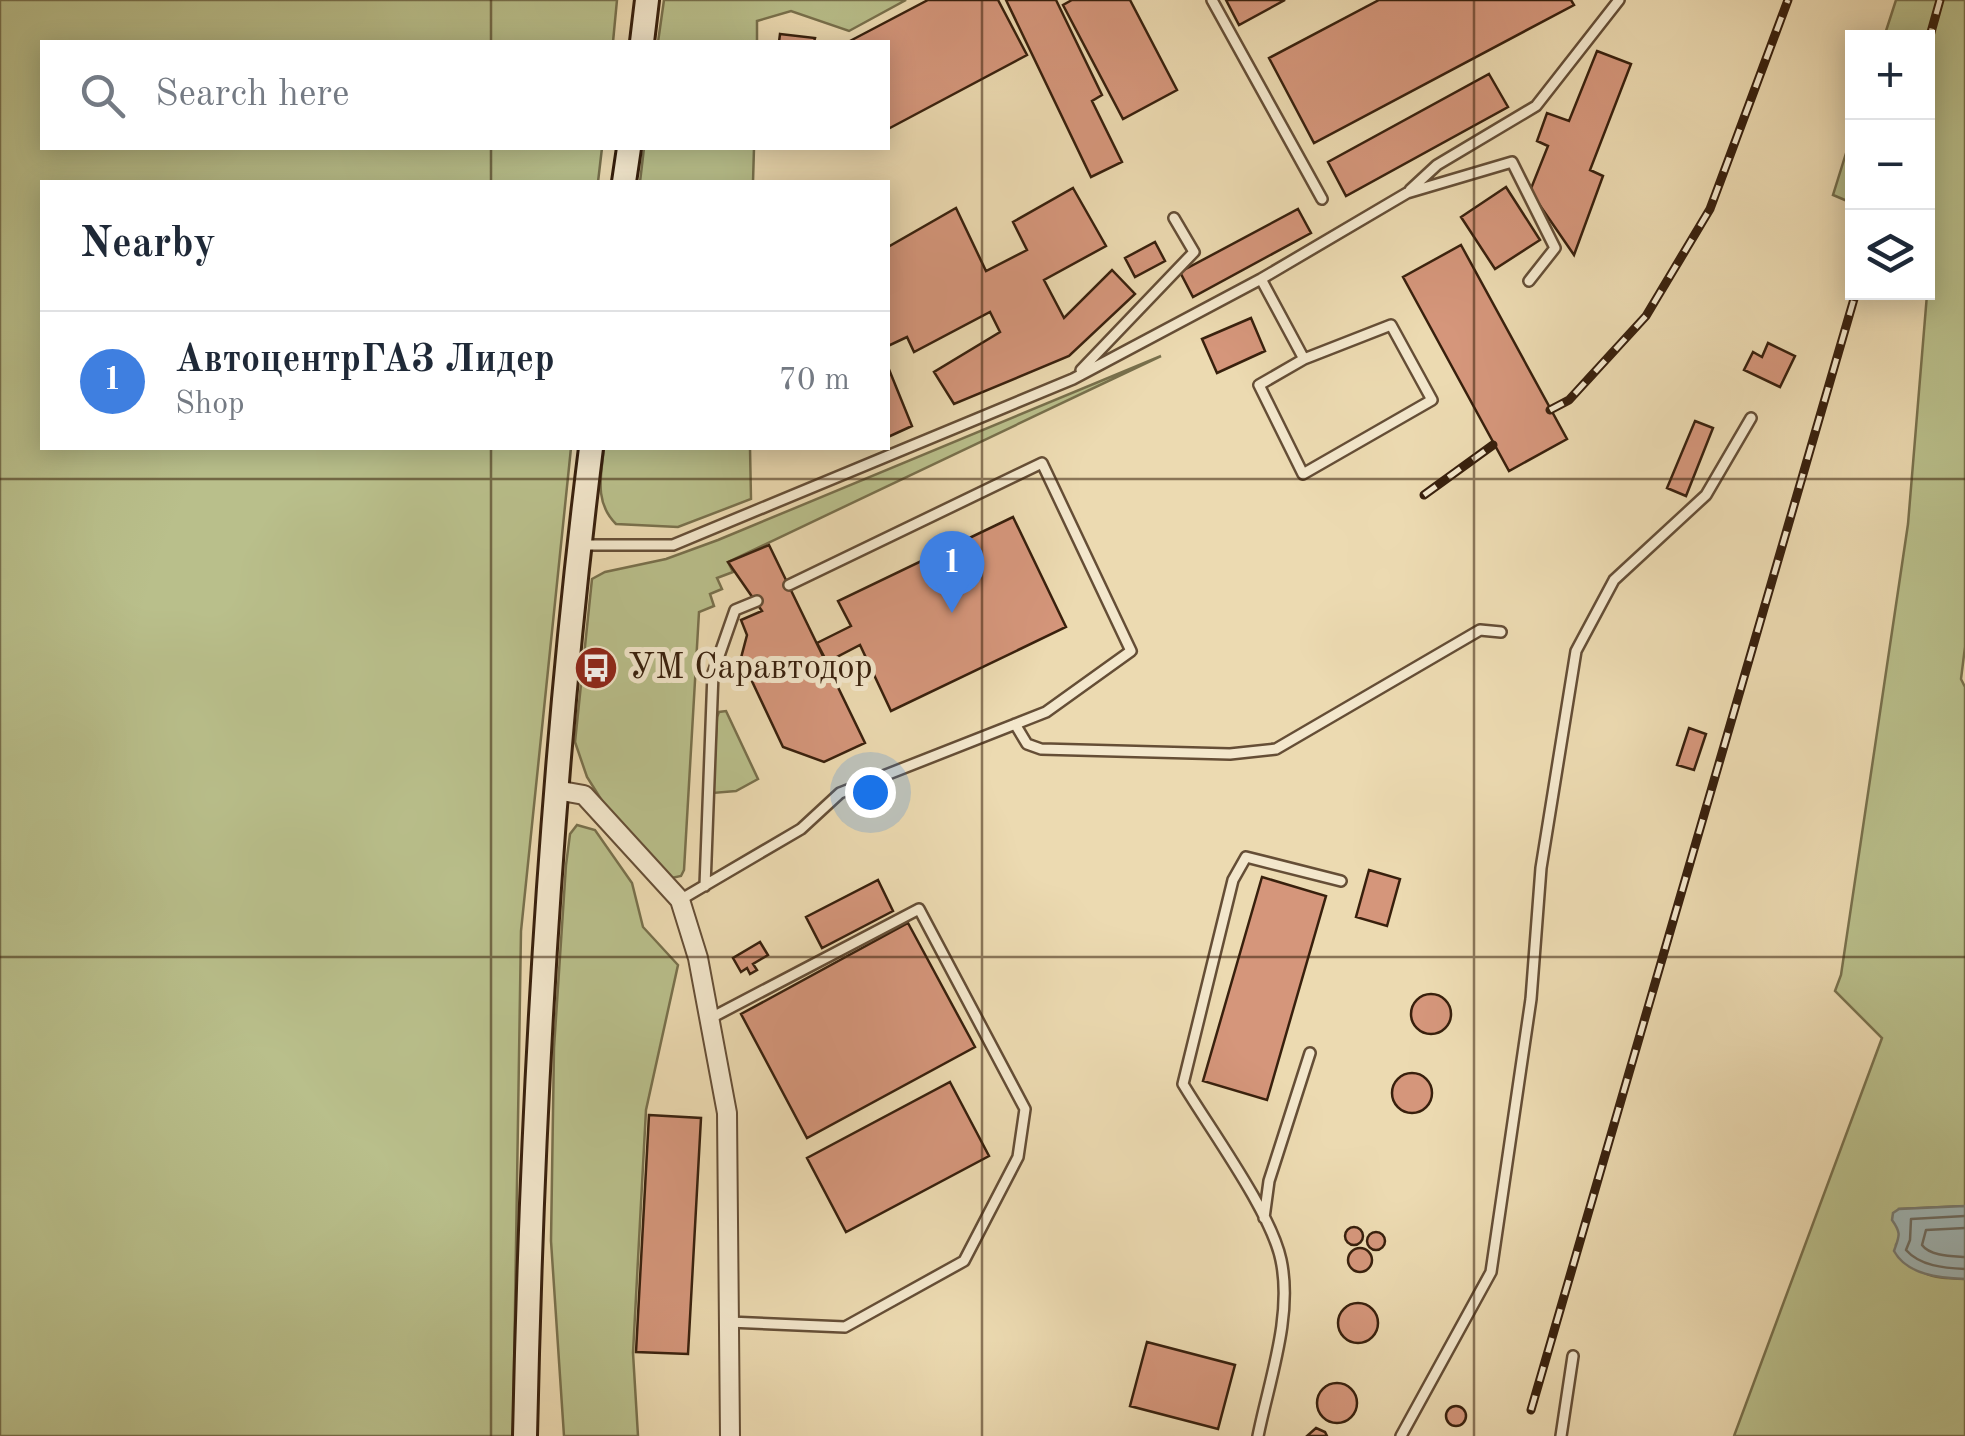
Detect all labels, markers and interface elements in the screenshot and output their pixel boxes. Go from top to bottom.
map controls [1845,30,1935,300]
button: + [1845,30,1935,120]
search box [40,40,890,150]
icon: search [75,68,130,123]
text: Search here [155,76,350,114]
button: − [1845,120,1935,210]
button: layers [1845,210,1935,300]
text: Nearby [80,224,216,266]
text: АвтоцентрГАЗ Лидер [175,342,555,380]
text: 1 [103,365,122,397]
text: 70 m [779,365,850,397]
text: Shop [175,389,245,421]
pin: 1 [920,530,984,613]
bus stop icon: УМ Саравтодор [573,645,619,691]
place label: УМ Саравтодор [628,651,873,686]
your location [845,767,896,818]

